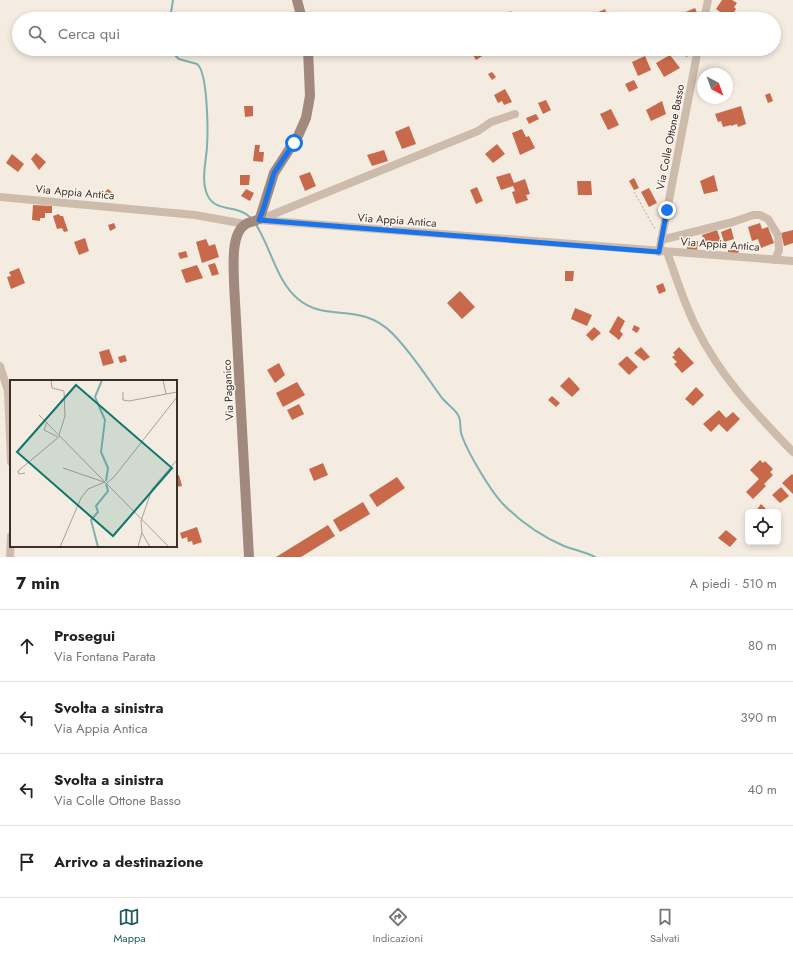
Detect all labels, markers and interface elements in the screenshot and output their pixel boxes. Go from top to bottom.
search box [12,12,781,56]
icon: search [26,23,48,45]
text: Cerca qui [58,23,120,45]
north arrow [697,68,733,104]
street label: Via Colle Ottone Basso [652,83,688,191]
route start [285,134,303,152]
street label: Via Appia Antica [35,181,115,203]
route end [658,201,676,219]
street label: Via Appia Antica [357,209,437,231]
street label: Via Appia Antica [680,233,760,255]
street label: Via Paganico [218,359,238,421]
inset map [10,380,177,547]
map controls [745,509,781,545]
button: locate [745,509,781,545]
text: 7 min [16,571,60,595]
text: A piedi · 510 m [690,574,777,593]
text: Prosegui [54,625,115,647]
icon: ahead [16,635,38,657]
text: 80 m [748,636,777,655]
text: Via Fontana Parata [54,647,156,666]
text: Svolta a sinistra [54,697,164,719]
icon: left [16,707,38,729]
text: 390 m [741,708,777,727]
text: Via Appia Antica [54,719,147,738]
text: Svolta a sinistra [54,769,164,791]
icon: left [16,779,38,801]
text: 40 m [748,780,777,799]
text: Via Colle Ottone Basso [54,791,181,810]
icon: arrive [16,851,38,873]
text: Arrivo a destinazione [54,851,203,873]
tab: Mappa [113,906,146,946]
tab: Indicazioni [372,906,423,946]
tab: Salvati [650,906,680,946]

